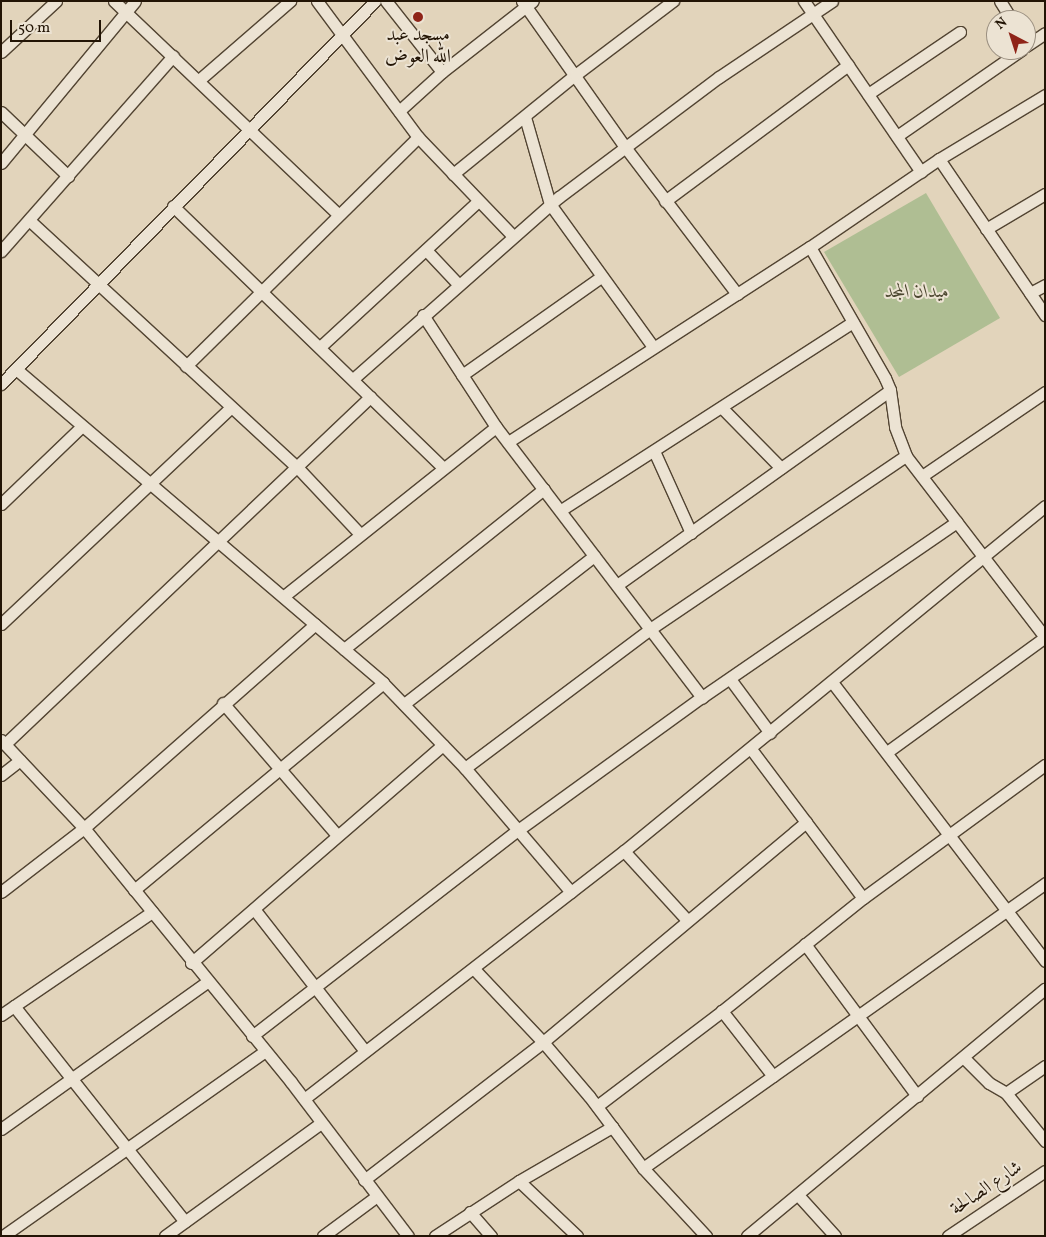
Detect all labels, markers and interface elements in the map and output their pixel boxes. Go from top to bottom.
scale bar [12,10,104,42]
north arrow [986,10,1036,60]
marker: مسجد عبد الله العوض [412,11,424,23]
text: N [992,13,1012,34]
text: 50 m [18,18,50,39]
place label: مسجد عبد الله العوض [385,25,451,69]
park label: ميدان المجد [885,282,949,304]
street label: شارع الصالحة [947,1157,1027,1221]

